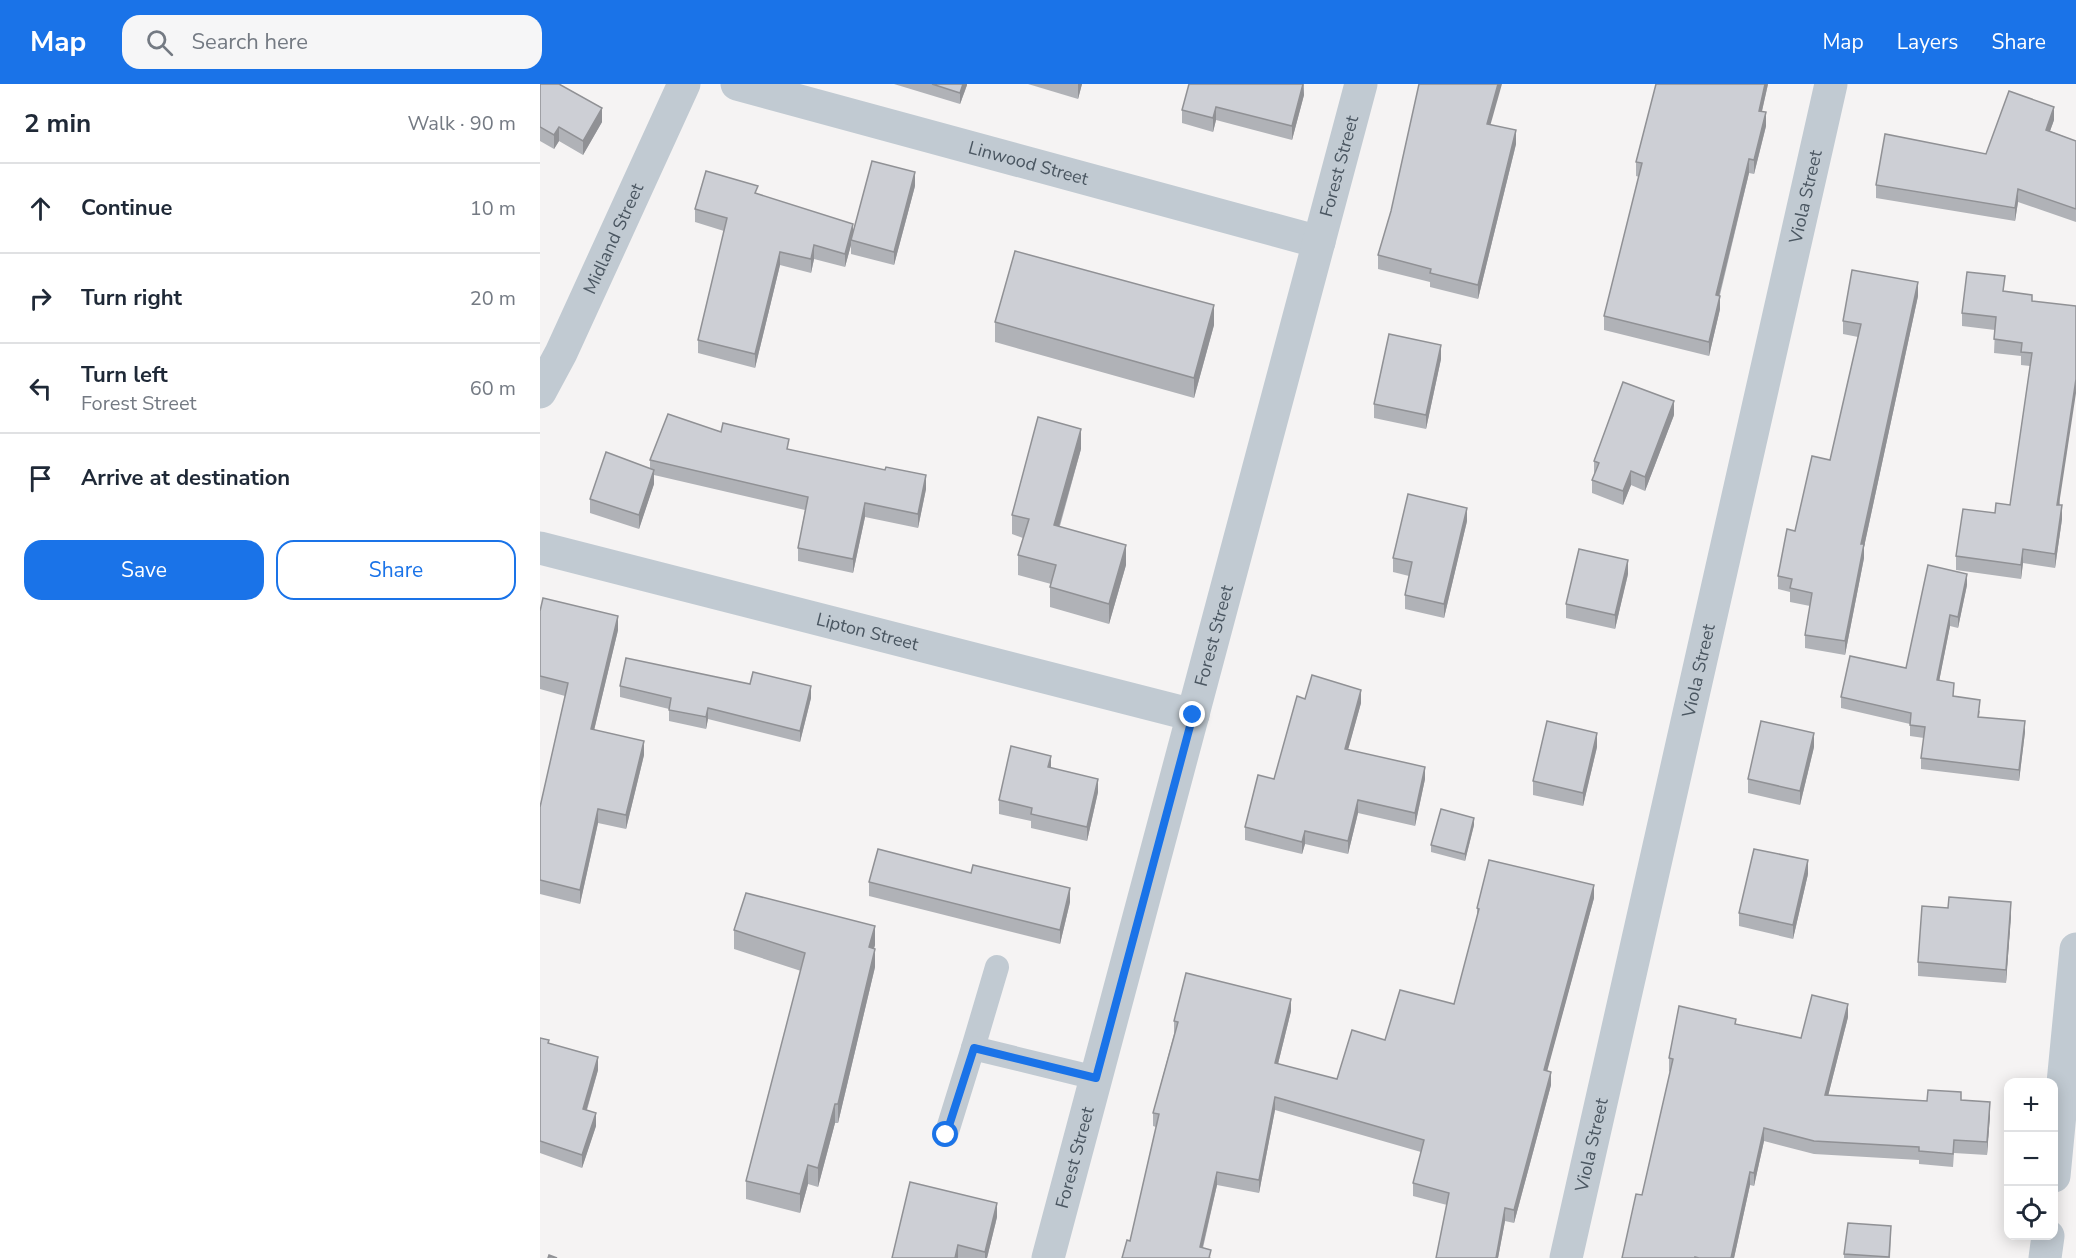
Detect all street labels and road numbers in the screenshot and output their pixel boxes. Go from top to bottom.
street label: Forest Street [1314,112,1364,220]
street label: Linwood Street [966,135,1092,191]
street label: Viola Street [1783,147,1828,247]
street label: Midland Street [578,179,649,298]
street label: Forest Street [1189,582,1239,689]
street label: Lipton Street [814,607,922,657]
street label: Viola Street [1676,621,1721,721]
street label: Viola Street [1569,1095,1614,1195]
street label: Forest Street [1050,1103,1100,1211]

